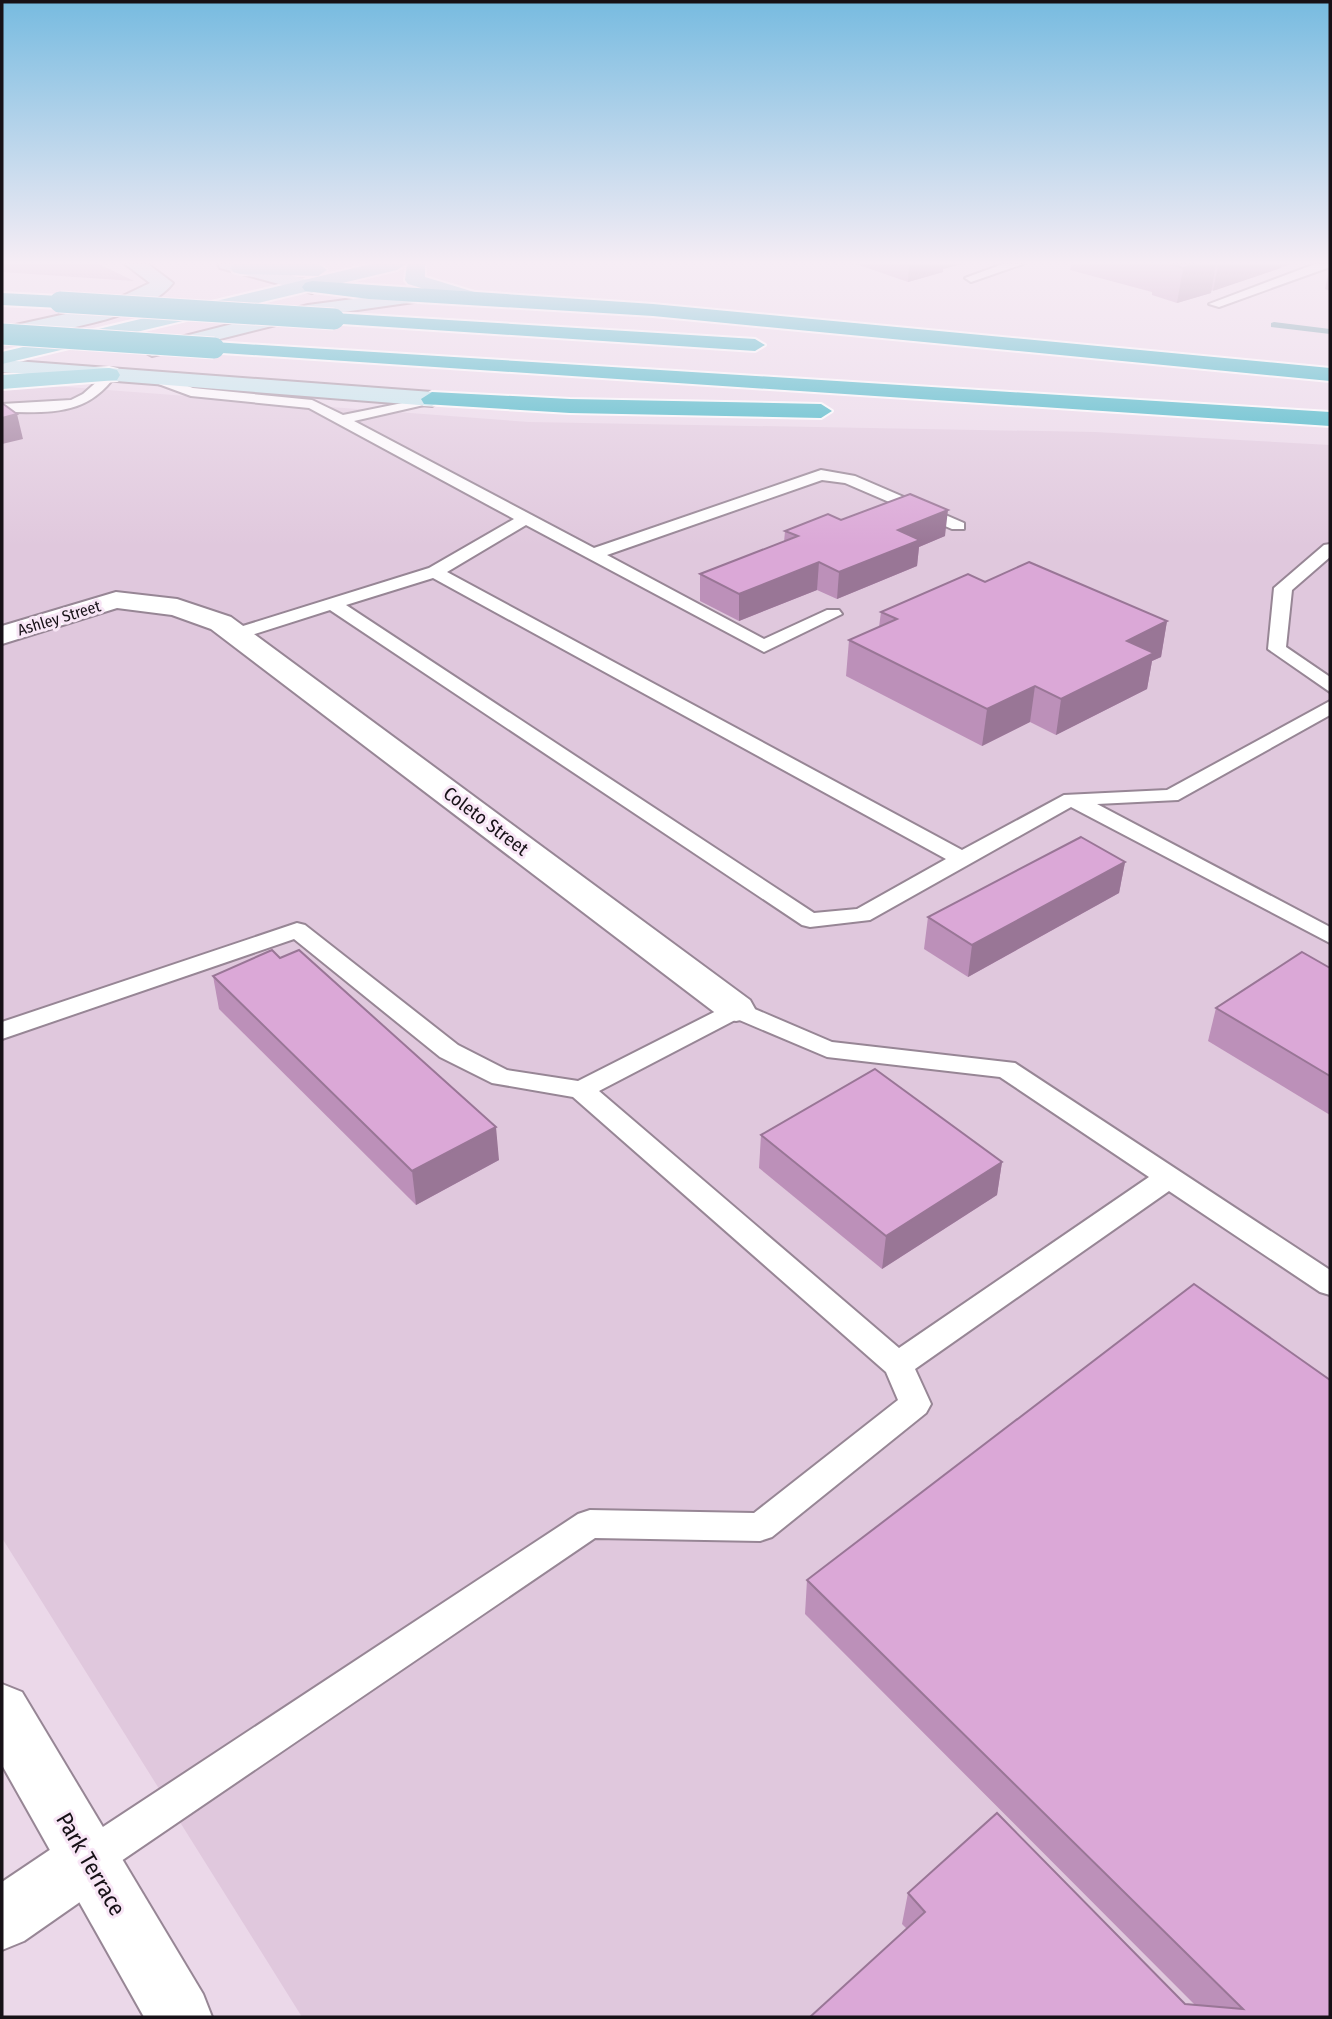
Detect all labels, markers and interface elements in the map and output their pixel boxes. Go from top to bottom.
street label: Ashley Street [15,596,104,640]
street label: Coleto Street [439,782,534,861]
street label: Park Terrace [50,1807,132,1921]

